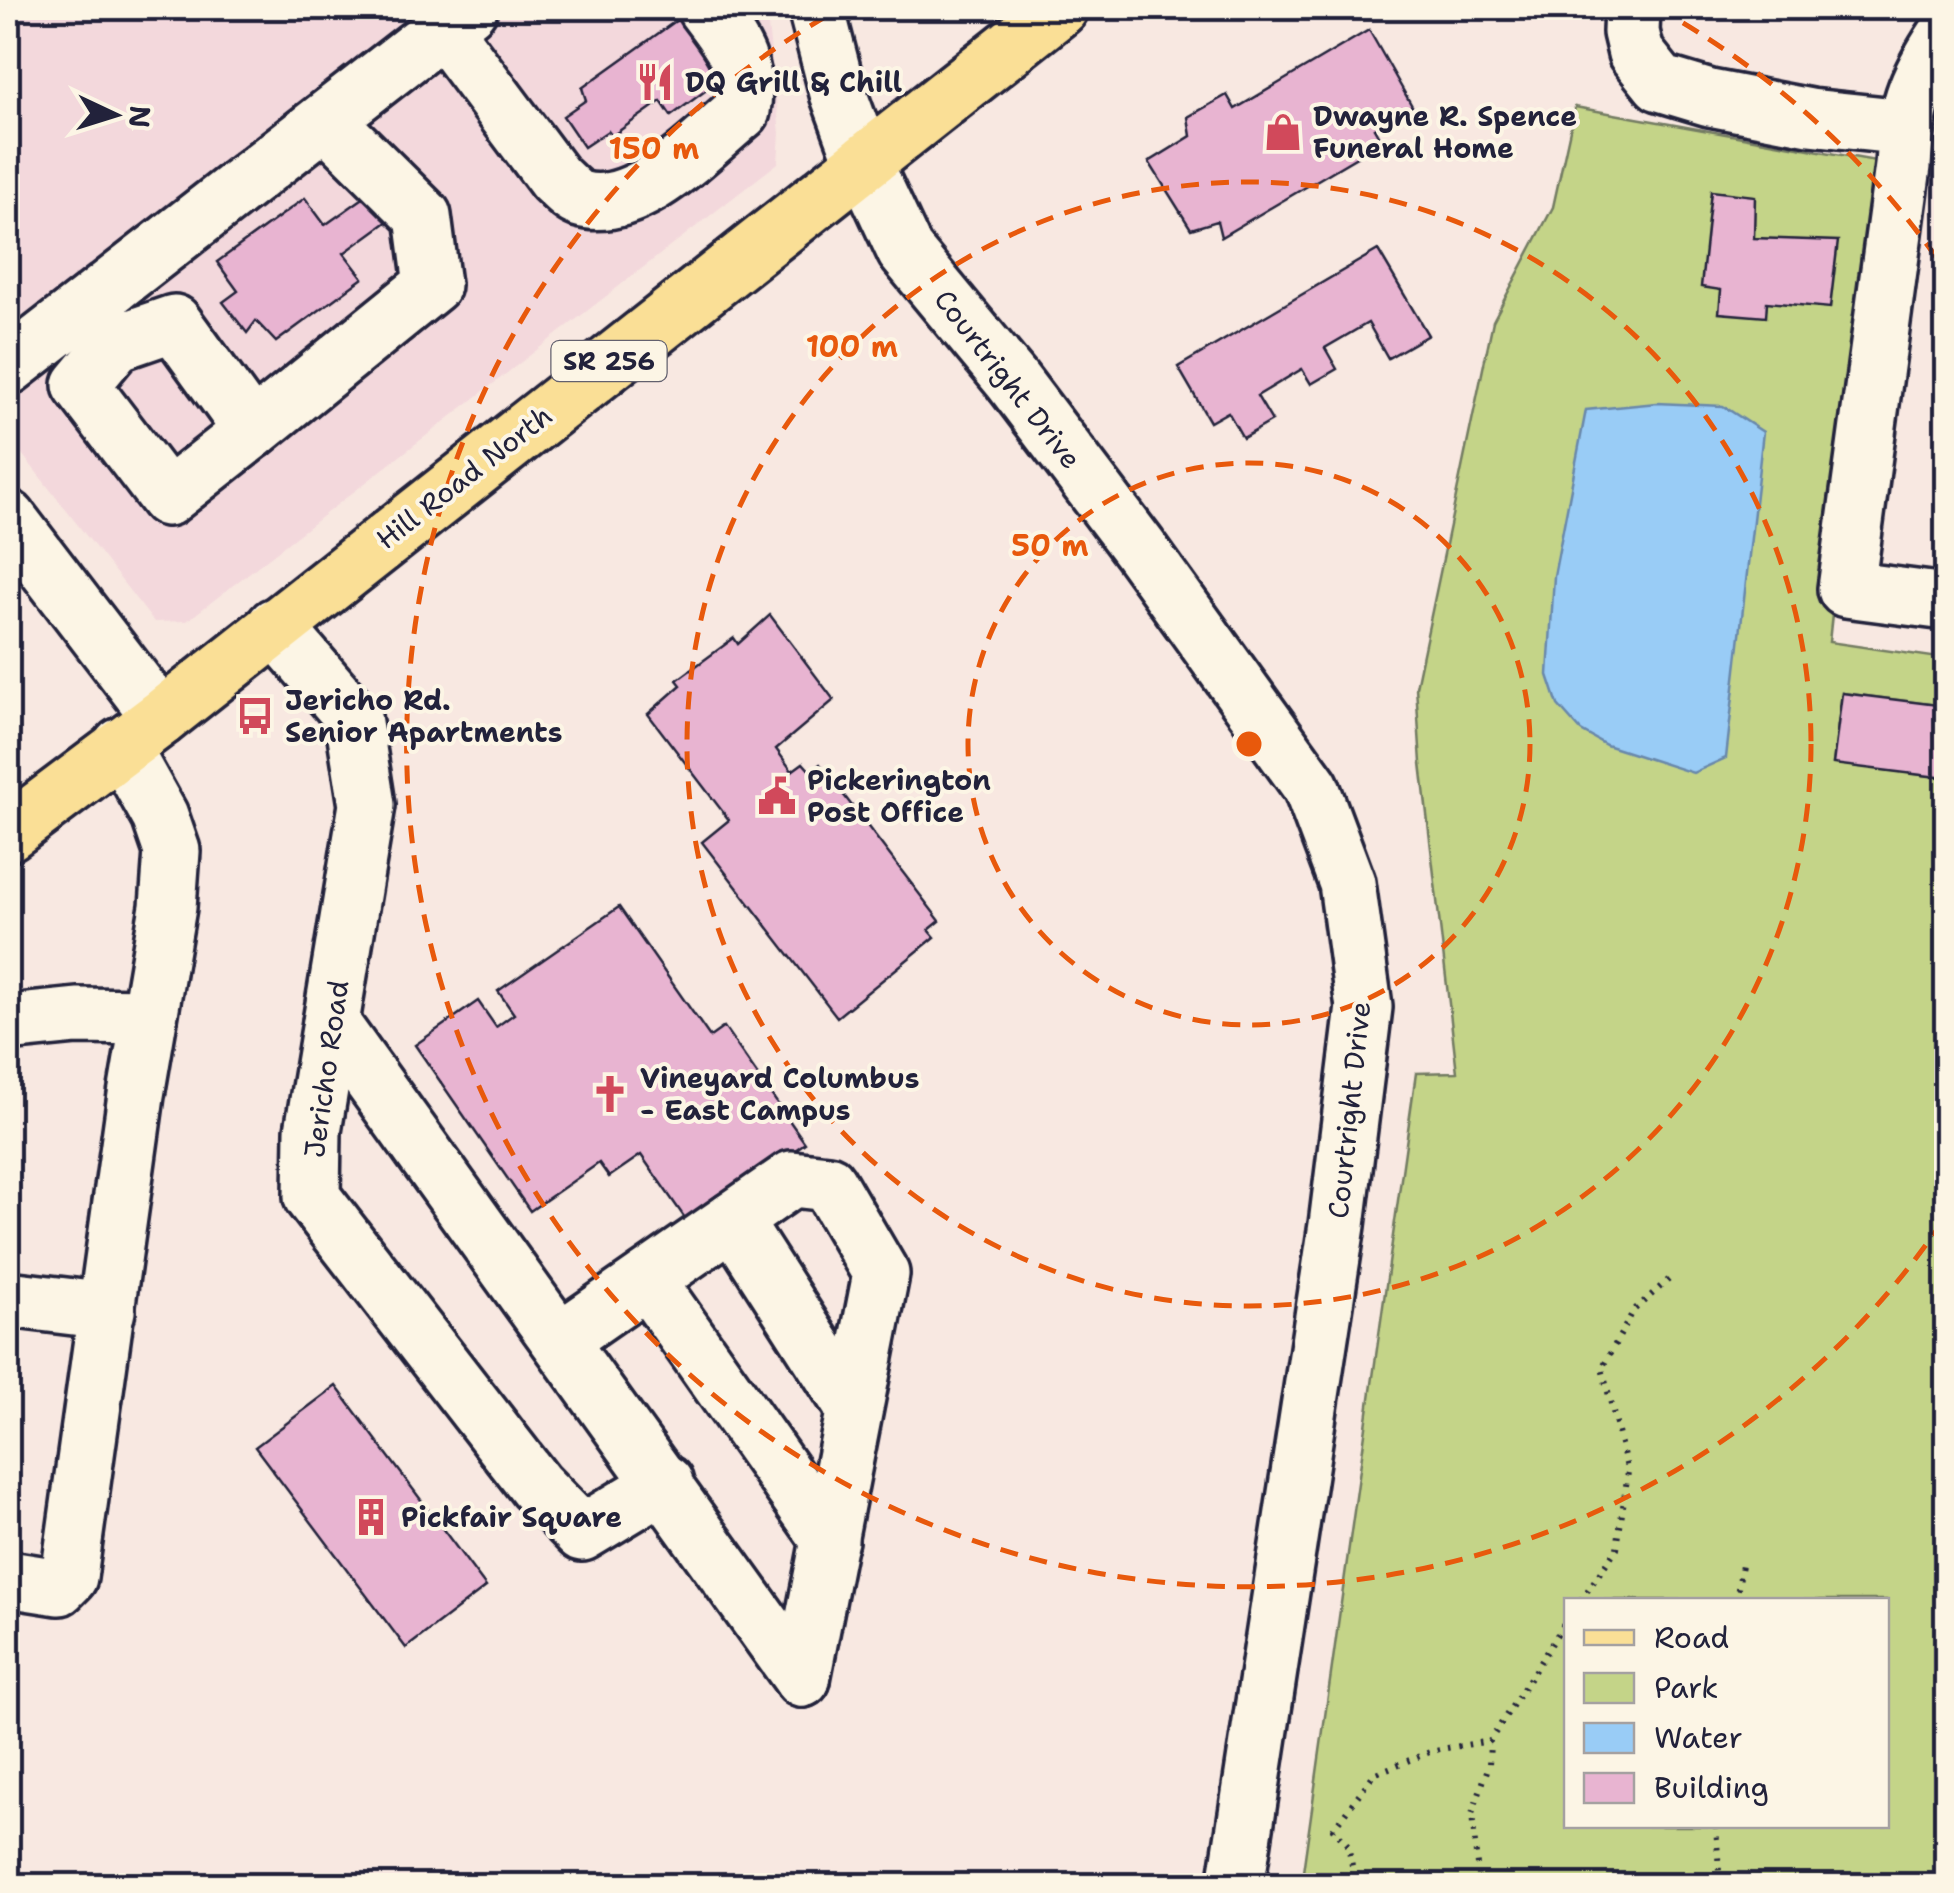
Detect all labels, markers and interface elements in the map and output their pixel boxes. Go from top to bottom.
restaurant icon: DQ Grill & Chill [634,61,676,103]
place label: DQ Grill & Chill [685,63,903,101]
north arrow [65,65,165,165]
place label: Dwayne R. Spence Funeral Home [1313,97,1577,167]
text: N [120,104,160,129]
shop icon: Dwayne R. Spence Funeral Home [1262,111,1304,153]
text: 150 m [609,128,699,169]
street label: Courtright Drive [926,281,1090,477]
text: 100 m [806,326,898,367]
road number: SR 256 [552,341,666,381]
street label: Hill Road North [368,396,560,558]
text: 50 m [1011,525,1089,566]
place label: Jericho Rd. Senior Apartments [285,681,563,751]
bus stop icon: Jericho Rd. Senior Apartments [234,695,276,737]
centre of rings [1231,726,1267,762]
place label: Pickerington Post Office [807,761,991,831]
public building icon: Pickerington Post Office [756,775,798,817]
street label: Jericho Road [295,978,357,1160]
street label: Courtright Drive [1319,1000,1379,1220]
place label: Vineyard Columbus - East Campus [640,1059,919,1129]
church icon: Vineyard Columbus - East Campus [589,1073,631,1115]
building icon: Pickfair Square [350,1496,392,1538]
place label: Pickfair Square [401,1498,622,1536]
legend [1564,1598,1889,1828]
text: Road [1654,1617,1729,1658]
text: Park [1654,1667,1718,1708]
text: Water [1654,1717,1743,1758]
text: Building [1654,1767,1769,1808]

